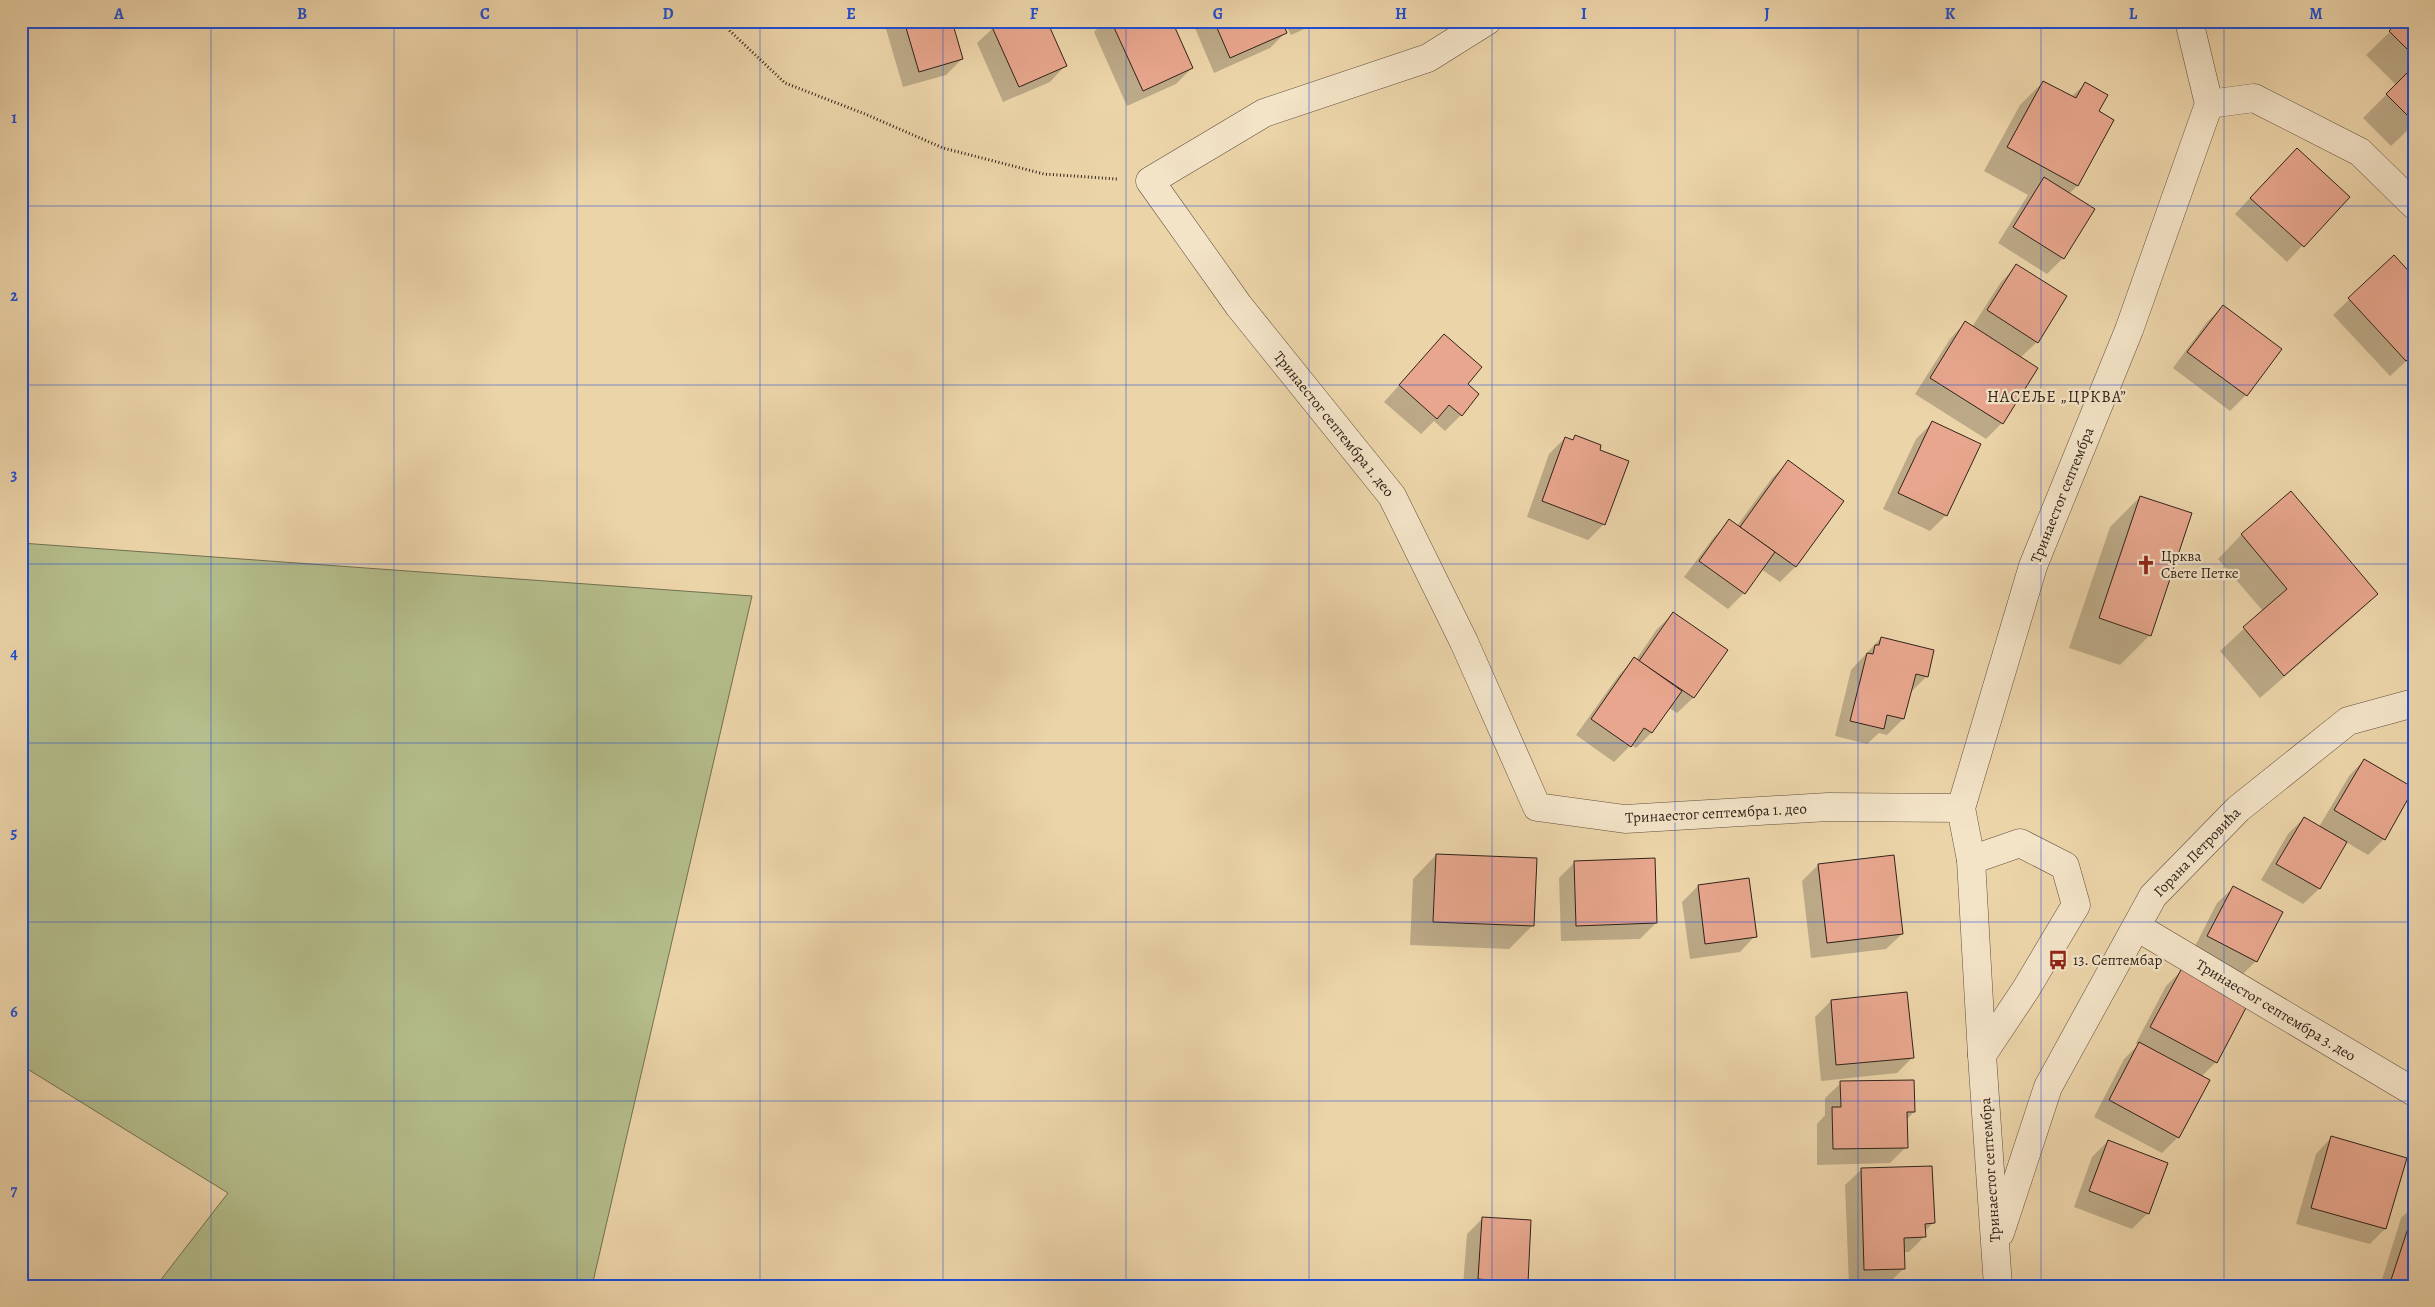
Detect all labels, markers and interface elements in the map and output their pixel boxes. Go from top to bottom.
text: A [113,3,125,25]
text: B [297,3,307,25]
text: C [480,3,490,25]
text: D [662,3,674,25]
text: E [846,3,856,25]
text: F [1030,3,1039,25]
text: G [1213,3,1223,25]
text: H [1395,3,1407,25]
text: I [1581,3,1587,25]
text: J [1764,3,1770,25]
text: K [1945,3,1956,25]
text: L [2129,3,2138,25]
text: M [2309,3,2323,25]
text: 1 [11,107,17,129]
text: 2 [10,285,18,307]
street label: Тринаестог септембра 1. део [1269,347,1399,501]
district label: НАСЕЉЕ „ЦРКВА” [1987,386,2127,408]
street label: Тринаестог септембра [2026,424,2098,566]
text: 3 [11,464,18,486]
place label: Црква Свете Петке [2161,546,2239,583]
church icon: Црква Свете Петке [2135,554,2157,576]
text: 4 [10,643,18,665]
street label: Тринаестог септембра 1. део [1625,798,1807,828]
street label: Горана Петровића [2149,803,2245,901]
text: 5 [11,822,18,844]
bus stop icon: 13. Септембар [2047,949,2069,971]
place label: 13. Септембар [2073,950,2162,970]
street label: Тринаестог септембра 3. део [2192,954,2360,1066]
text: 6 [10,1001,18,1023]
street label: Тринаестог септембра [1975,1097,2005,1243]
text: 7 [11,1180,18,1202]

